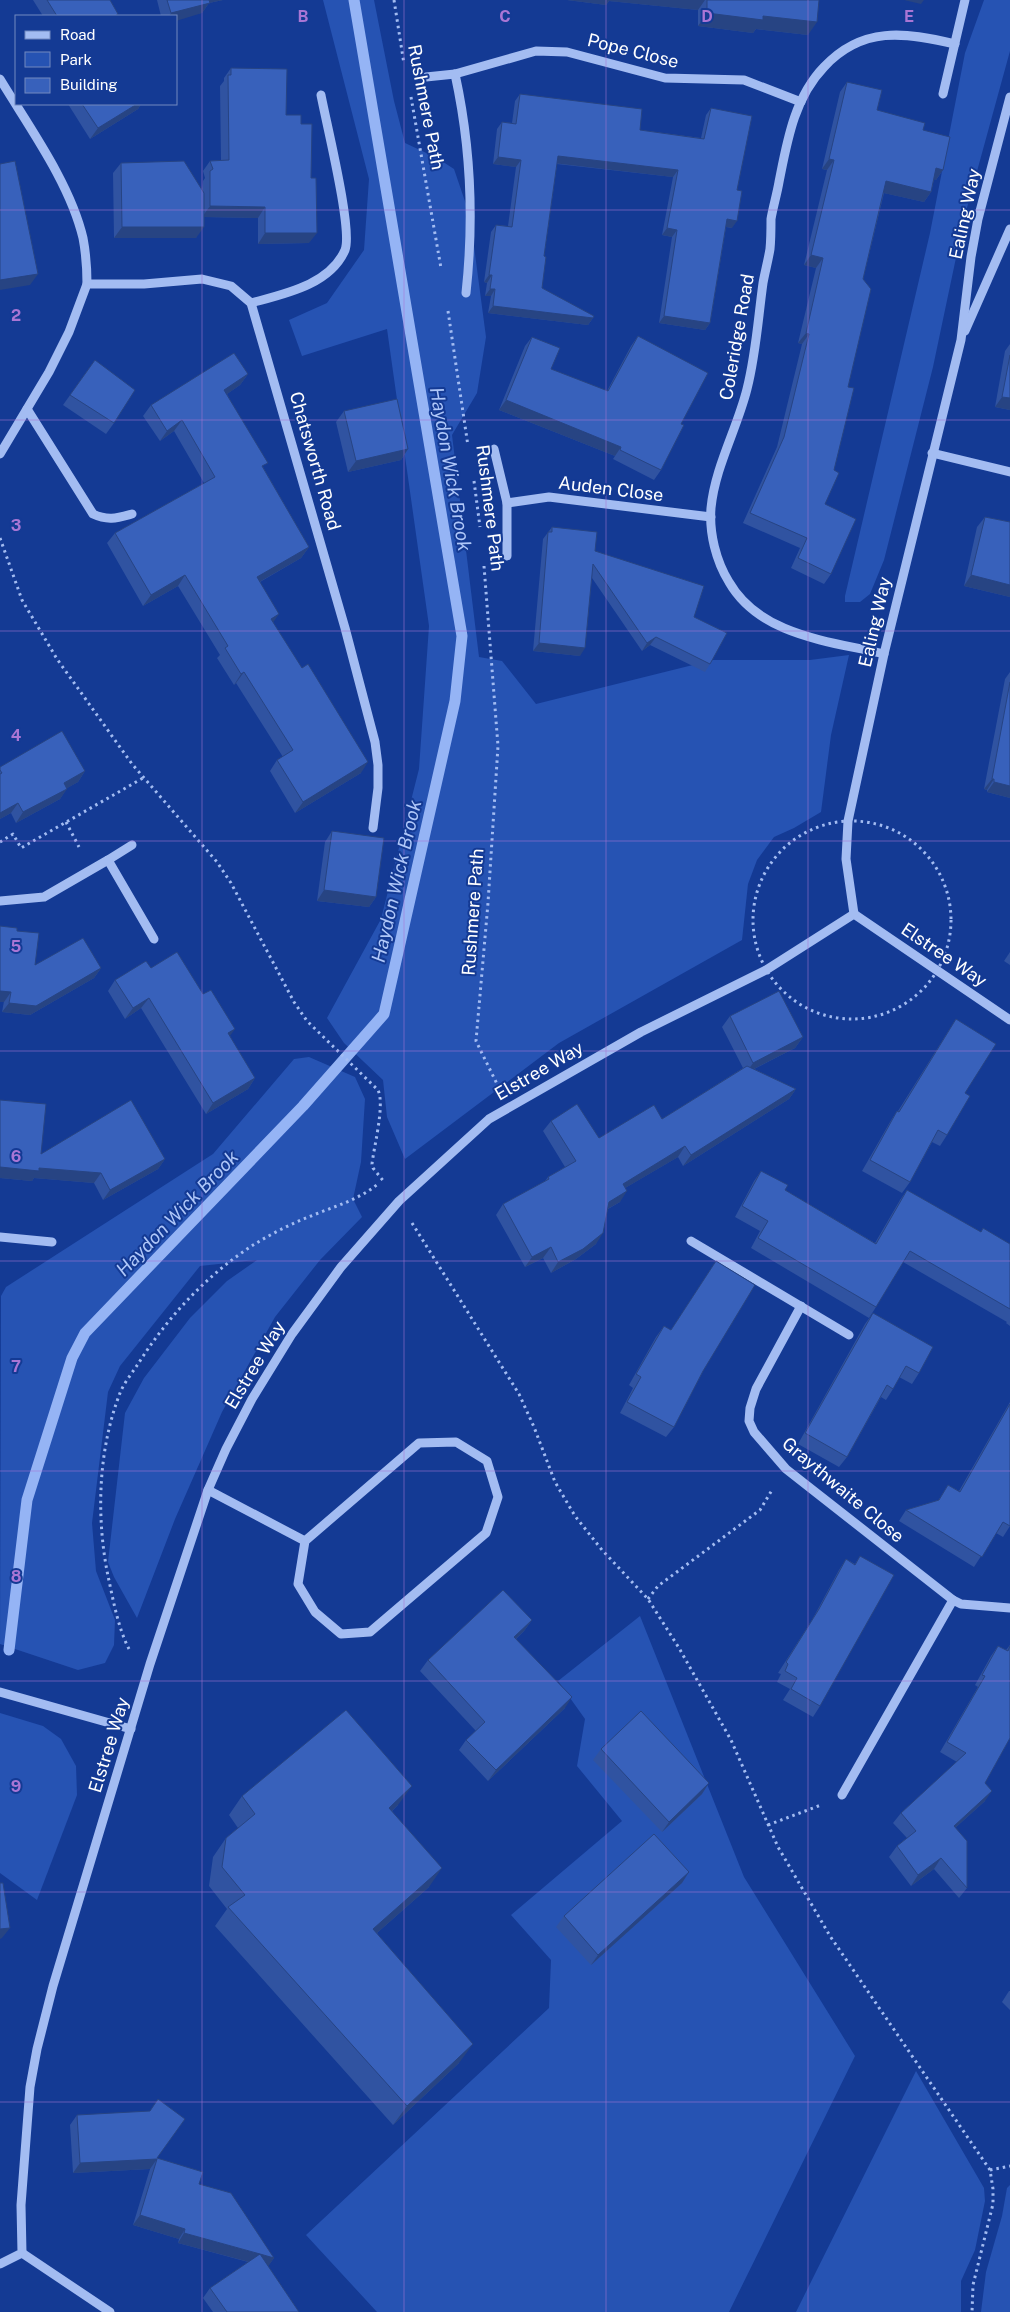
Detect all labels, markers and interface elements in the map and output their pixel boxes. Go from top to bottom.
text: B [298,7,309,26]
text: C [499,7,511,26]
text: D [701,7,713,26]
text: E [904,7,914,26]
legend [15,15,178,105]
text: Road [60,26,96,43]
street label: Pope Close [585,29,681,72]
street label: Rushmere Path [404,42,449,171]
text: Park [60,51,92,68]
text: Building [60,76,118,93]
street label: Ealing Way [945,166,984,261]
street label: Coleridge Road [715,272,758,402]
text: 2 [11,306,21,325]
water label: Haydon Wick Brook [426,385,476,553]
street label: Chatsworth Road [286,389,345,533]
street label: Rushmere Path [472,443,509,572]
street label: Auden Close [557,472,665,505]
text: 3 [11,516,21,535]
street label: Ealing Way [854,574,895,669]
text: 4 [11,726,22,745]
water label: Haydon Wick Brook [367,797,426,964]
street label: Rushmere Path [458,848,487,976]
street label: Elstree Way [897,918,991,991]
text: 5 [11,937,22,956]
street label: Elstree Way [491,1037,587,1104]
water label: Haydon Wick Brook [111,1145,243,1280]
text: 6 [11,1147,21,1166]
street label: Elstree Way [220,1317,289,1412]
text: 7 [11,1357,21,1376]
street label: Graythwaite Close [778,1433,909,1547]
text: 8 [11,1567,22,1586]
street label: Elstree Way [84,1694,133,1795]
text: 9 [11,1777,21,1796]

